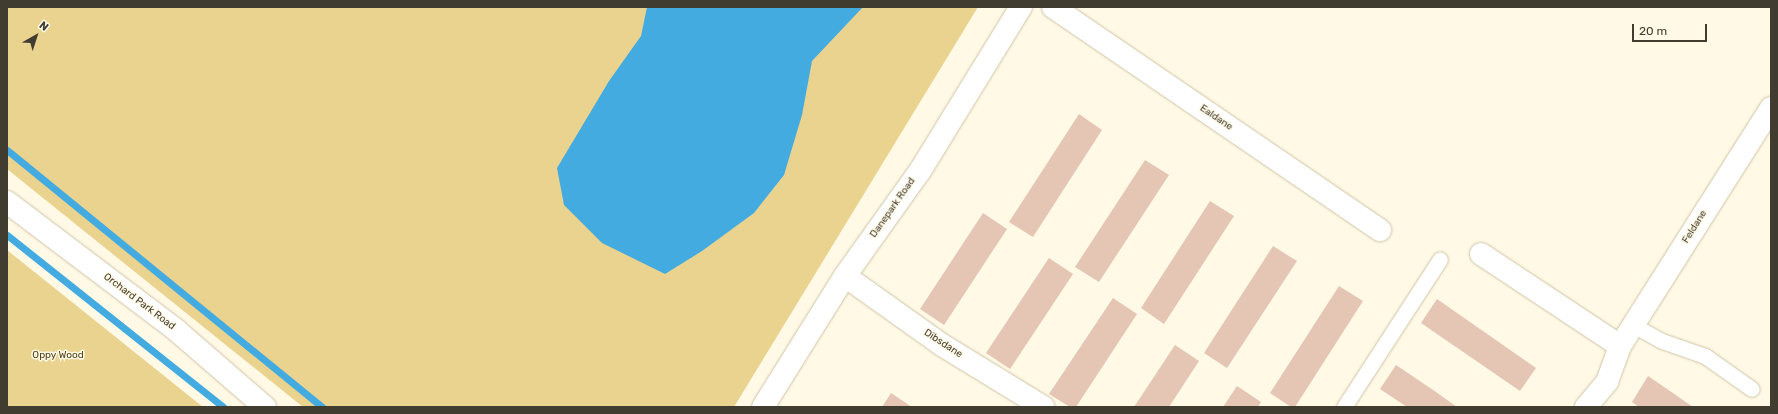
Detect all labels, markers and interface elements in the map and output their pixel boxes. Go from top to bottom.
north arrow [16,16,56,56]
scale bar [1634,16,1709,42]
text: N [37,19,51,34]
text: 20 m [1639,24,1667,38]
street label: Ealdane [1197,103,1235,133]
street label: Danepark Road [868,176,918,240]
street label: Feldane [1680,208,1710,246]
street label: Orchard Park Road [101,271,177,333]
street label: Dibsdane [921,327,965,361]
park label: Oppy Wood [32,350,84,362]

